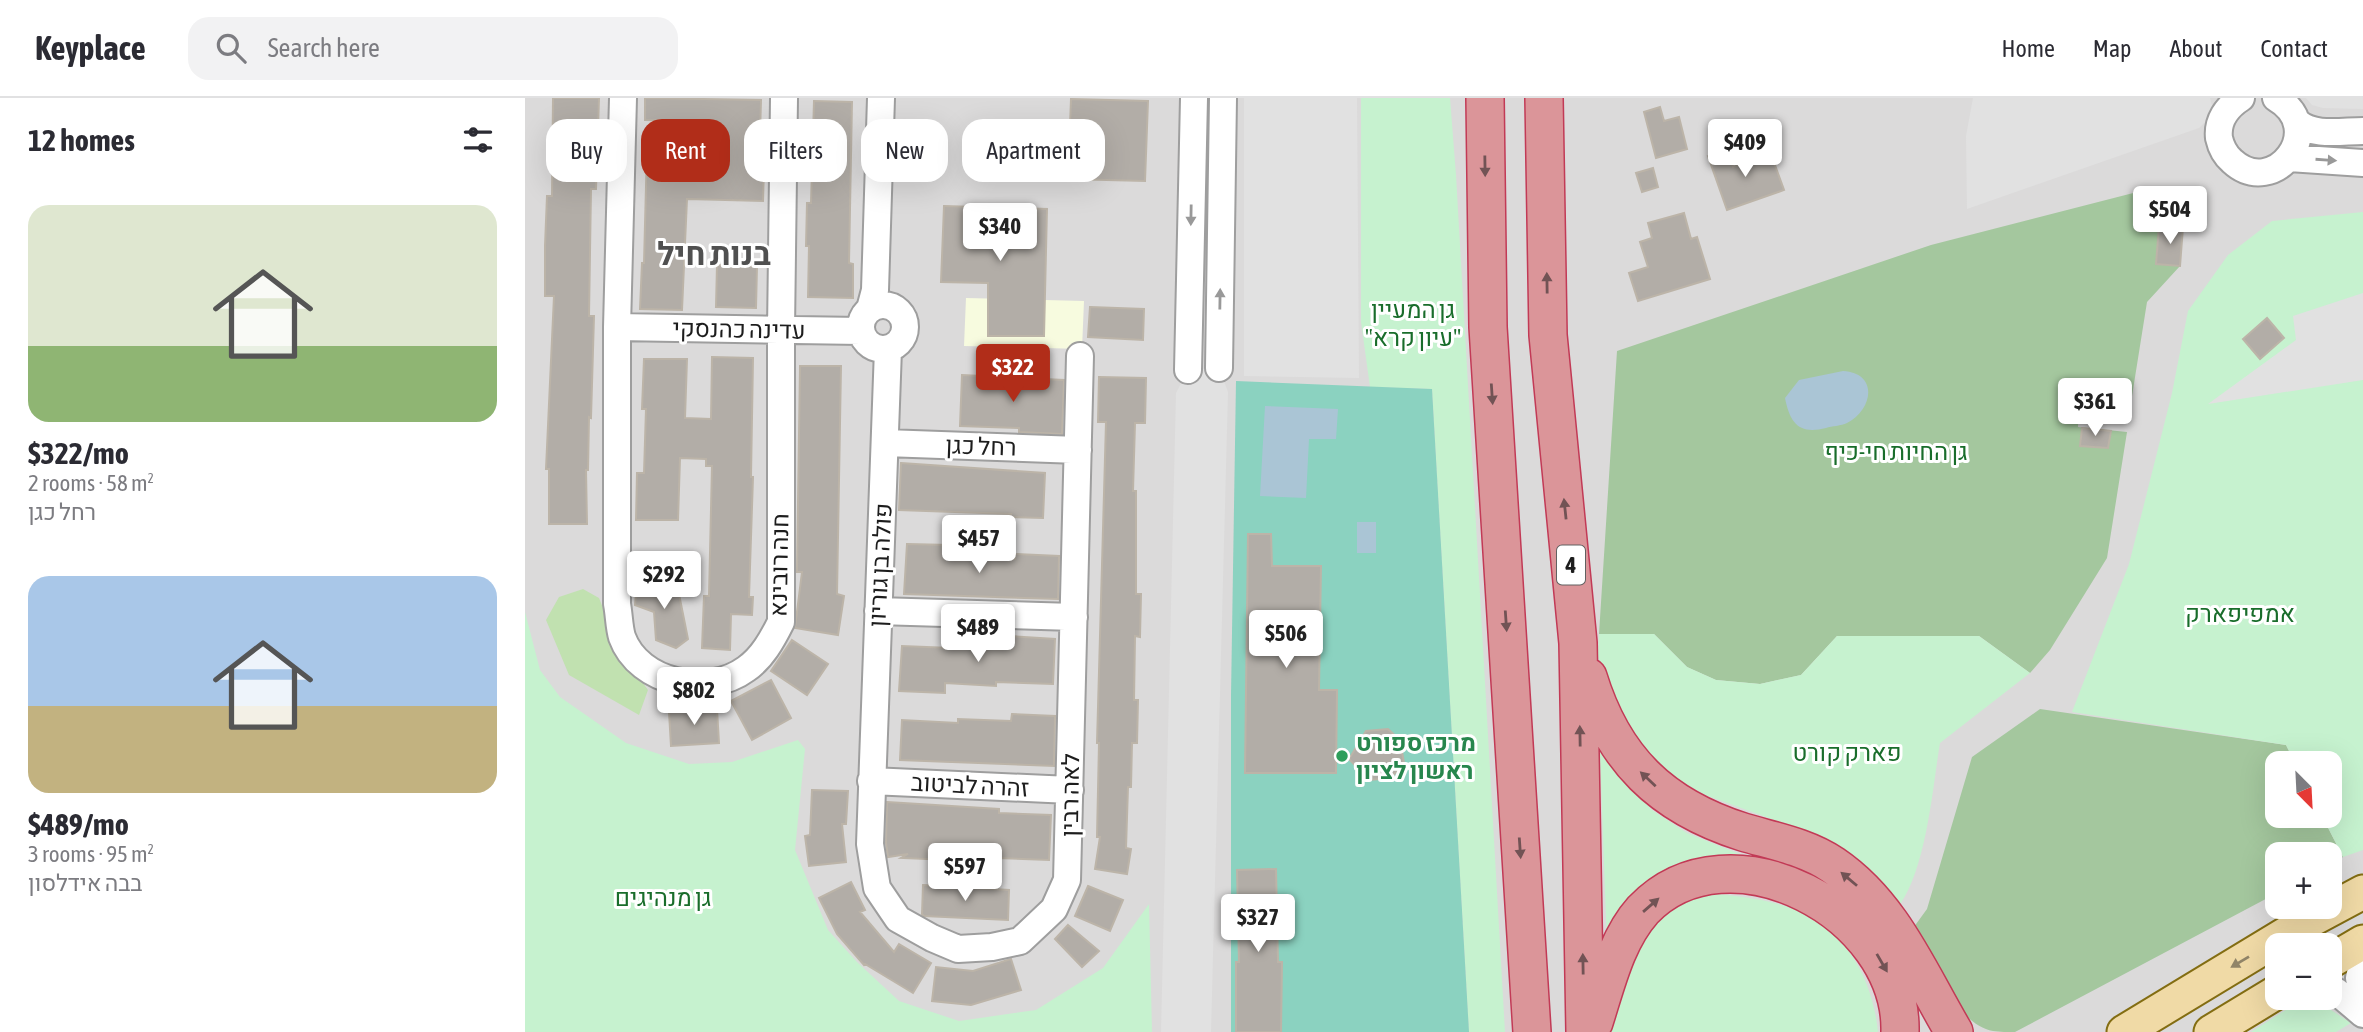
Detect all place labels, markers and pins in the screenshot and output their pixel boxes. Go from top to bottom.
pin: $409 [1704,120,1786,179]
pin: $504 [2129,186,2211,246]
pin: $340 [959,204,1041,263]
pin: $322 [972,344,1054,404]
pin: $361 [2054,378,2136,438]
pin: $457 [938,516,1020,575]
pin: $292 [623,552,705,611]
pin: $489 [937,604,1019,664]
pin: $506 [1245,610,1327,670]
pin: $802 [653,668,735,727]
place label: מרכז ספורט ראשון לציון [1356,729,1476,784]
marker: מרכז ספורט ראשון לציון [1334,748,1350,764]
pin: $597 [924,844,1006,903]
pin: $327 [1217,894,1299,954]

